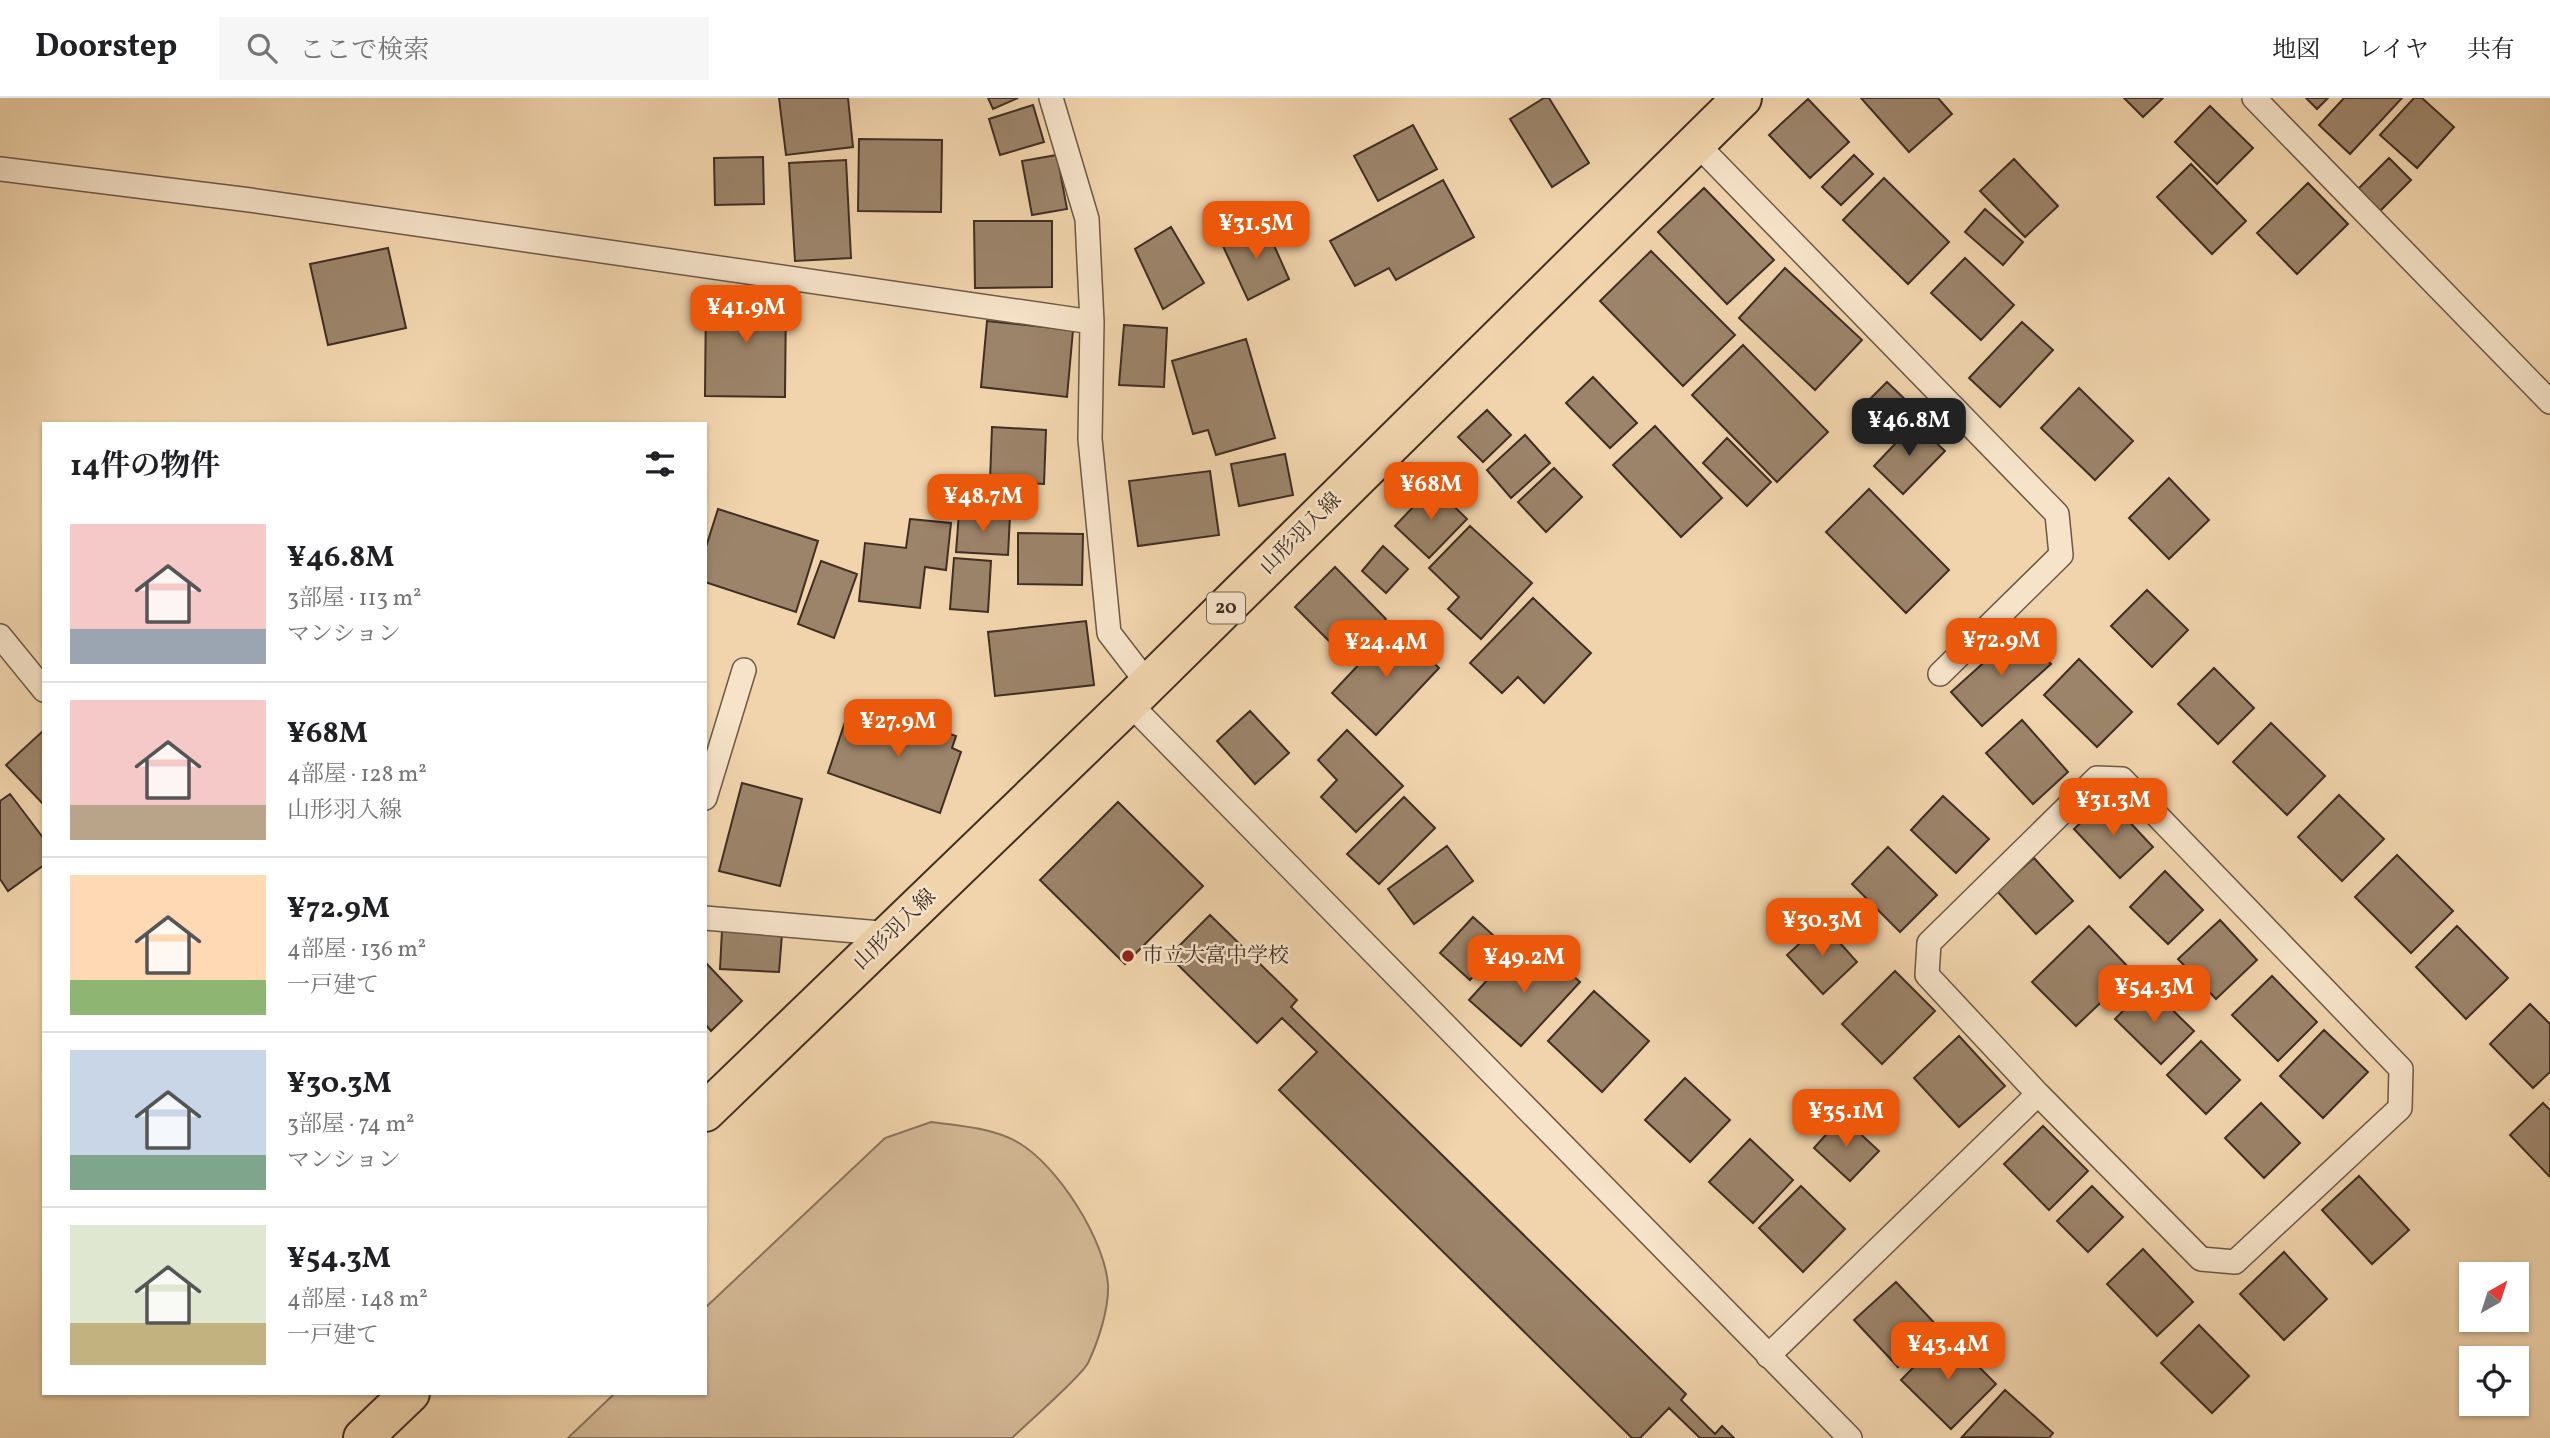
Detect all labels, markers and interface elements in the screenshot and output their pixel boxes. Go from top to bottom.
search box [219,17,709,80]
text: Doorstep [35,25,177,71]
icon: search [243,29,281,67]
text: ここで検索 [299,33,429,69]
text: 地図 [2272,34,2320,68]
text: レイヤ [2358,34,2429,68]
text: 共有 [2467,34,2515,68]
pin: ¥31.5M [1199,202,1313,261]
text: ¥31.5M [1218,208,1294,240]
pin: ¥41.9M [689,286,803,345]
text: ¥41.9M [706,292,786,324]
pin: ¥46.8M [1852,398,1966,458]
text: ¥46.8M [1868,405,1950,437]
icon: filters [641,445,679,483]
text: 14件の物件 [70,446,220,488]
pin: ¥68M [1390,462,1472,522]
text: ¥68M [1400,469,1462,501]
pin: ¥48.7M [926,474,1040,534]
text: ¥48.7M [943,481,1023,513]
street label: 山形羽入線 [1254,487,1348,581]
text: ¥46.8M [287,537,394,579]
icon: home [126,552,210,636]
text: 3部屋 · 113 m² [287,583,422,615]
road number: 20 [1207,593,1245,624]
pin: ¥72.9M [1944,618,2058,678]
text: マンション [287,619,401,651]
pin: ¥24.4M [1329,620,1443,680]
text: ¥72.9M [1962,625,2040,657]
text: ¥24.4M [1345,627,1427,659]
pin: ¥27.9M [841,700,955,759]
text: ¥27.9M [860,706,936,738]
text: ¥68M [287,713,368,755]
icon: home [126,728,210,812]
text: 4部屋 · 128 m² [287,759,427,791]
pin: ¥31.3M [2056,778,2170,838]
text: ¥31.3M [2075,785,2151,817]
text: 山形羽入線 [287,795,402,827]
street label: 山形羽入線 [847,883,943,977]
text: ¥72.9M [287,888,390,930]
pin: ¥30.3M [1765,898,1879,958]
icon: home [126,903,210,987]
text: ¥30.3M [1782,905,1862,937]
text: 4部屋 · 136 m² [287,934,426,966]
pin: ¥49.2M [1467,936,1581,995]
place label: 市立大富中学校 [1142,942,1289,971]
text: ¥49.2M [1483,942,1565,974]
marker: 市立大富中学校 [1120,948,1136,964]
pin: ¥54.3M [2097,965,2211,1025]
text: 一戸建て [287,970,379,1002]
text: ¥54.3M [2114,972,2194,1004]
text: ¥30.3M [287,1063,392,1105]
icon: home [126,1078,210,1162]
pin: ¥35.1M [1789,1090,1903,1149]
text: ¥35.1M [1808,1096,1884,1128]
text: 3部屋 · 74 m² [287,1109,415,1141]
text: マンション [287,1145,401,1177]
text: ¥54.3M [287,1238,391,1280]
icon: home [126,1253,210,1337]
north arrow [2459,1262,2529,1332]
map controls [2459,1262,2529,1416]
text: 4部屋 · 148 m² [287,1284,428,1316]
text: 一戸建て [287,1320,379,1352]
pin: ¥43.4M [1891,1322,2005,1382]
text: ¥43.4M [1907,1329,1989,1361]
button: locate [2459,1346,2529,1416]

